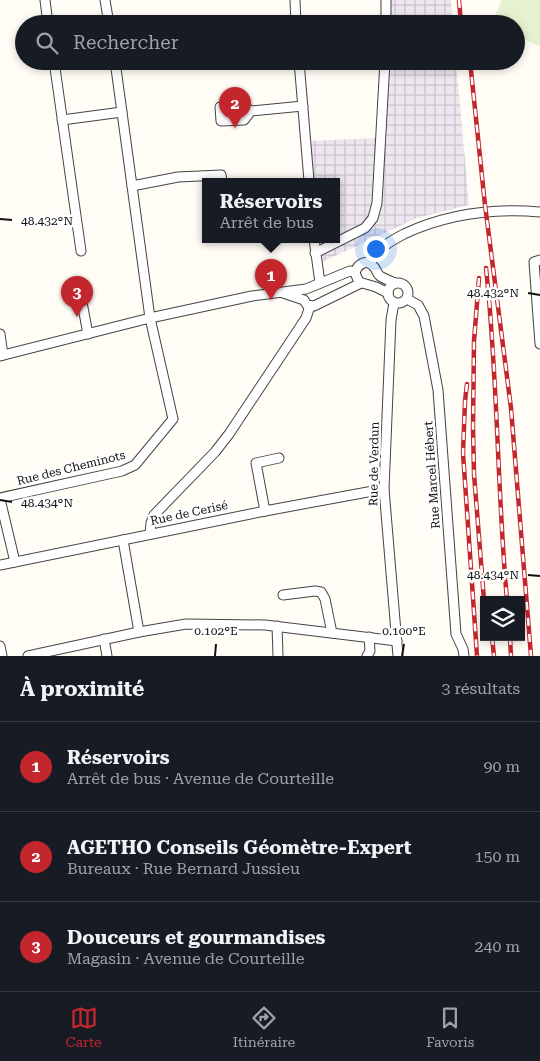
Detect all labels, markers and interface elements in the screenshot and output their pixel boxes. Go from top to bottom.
search box [15,15,525,70]
icon: search [33,29,61,57]
text: Rechercher [73,31,179,54]
pin: 2 [219,87,251,128]
popup [202,178,340,243]
text: Réservoirs [220,190,322,213]
text: Arrêt de bus [220,213,314,232]
text: 48.432°N [21,214,73,228]
your location [363,236,389,262]
pin: 1 [255,259,287,300]
pin: 3 [61,276,93,317]
text: 48.432°N [467,286,519,300]
street label: Rue Marcel Hébert [421,420,443,529]
street label: Rue de Verdun [366,421,382,506]
street label: Rue des Cheminots [15,448,127,488]
text: 48.434°N [21,496,73,510]
street label: Rue de Cerisé [149,498,229,528]
text: 48.434°N [467,568,519,582]
map controls [480,596,525,641]
button: layers [480,596,525,641]
text: 0.102°E [194,624,238,638]
text: 0.100°E [382,624,426,638]
text: À proximité [20,677,144,701]
text: 3 résultats [441,679,520,698]
text: Réservoirs [67,746,170,769]
text: 1 [32,757,40,776]
text: 90 m [483,757,520,776]
text: Arrêt de bus · Avenue de Courteille [67,769,334,788]
text: AGETHO Conseils Géomètre-Expert [67,836,411,859]
text: 2 [32,847,40,866]
text: 150 m [474,847,520,866]
text: Bureaux · Rue Bernard Jussieu [67,859,300,878]
text: Douceurs et gourmandises [67,926,325,949]
text: 3 [32,937,40,956]
text: 240 m [474,937,520,956]
text: Magasin · Avenue de Courteille [67,949,305,968]
tab: Carte [65,1004,102,1050]
tab: Itinéraire [233,1004,295,1050]
tab: Favoris [426,1004,475,1050]

